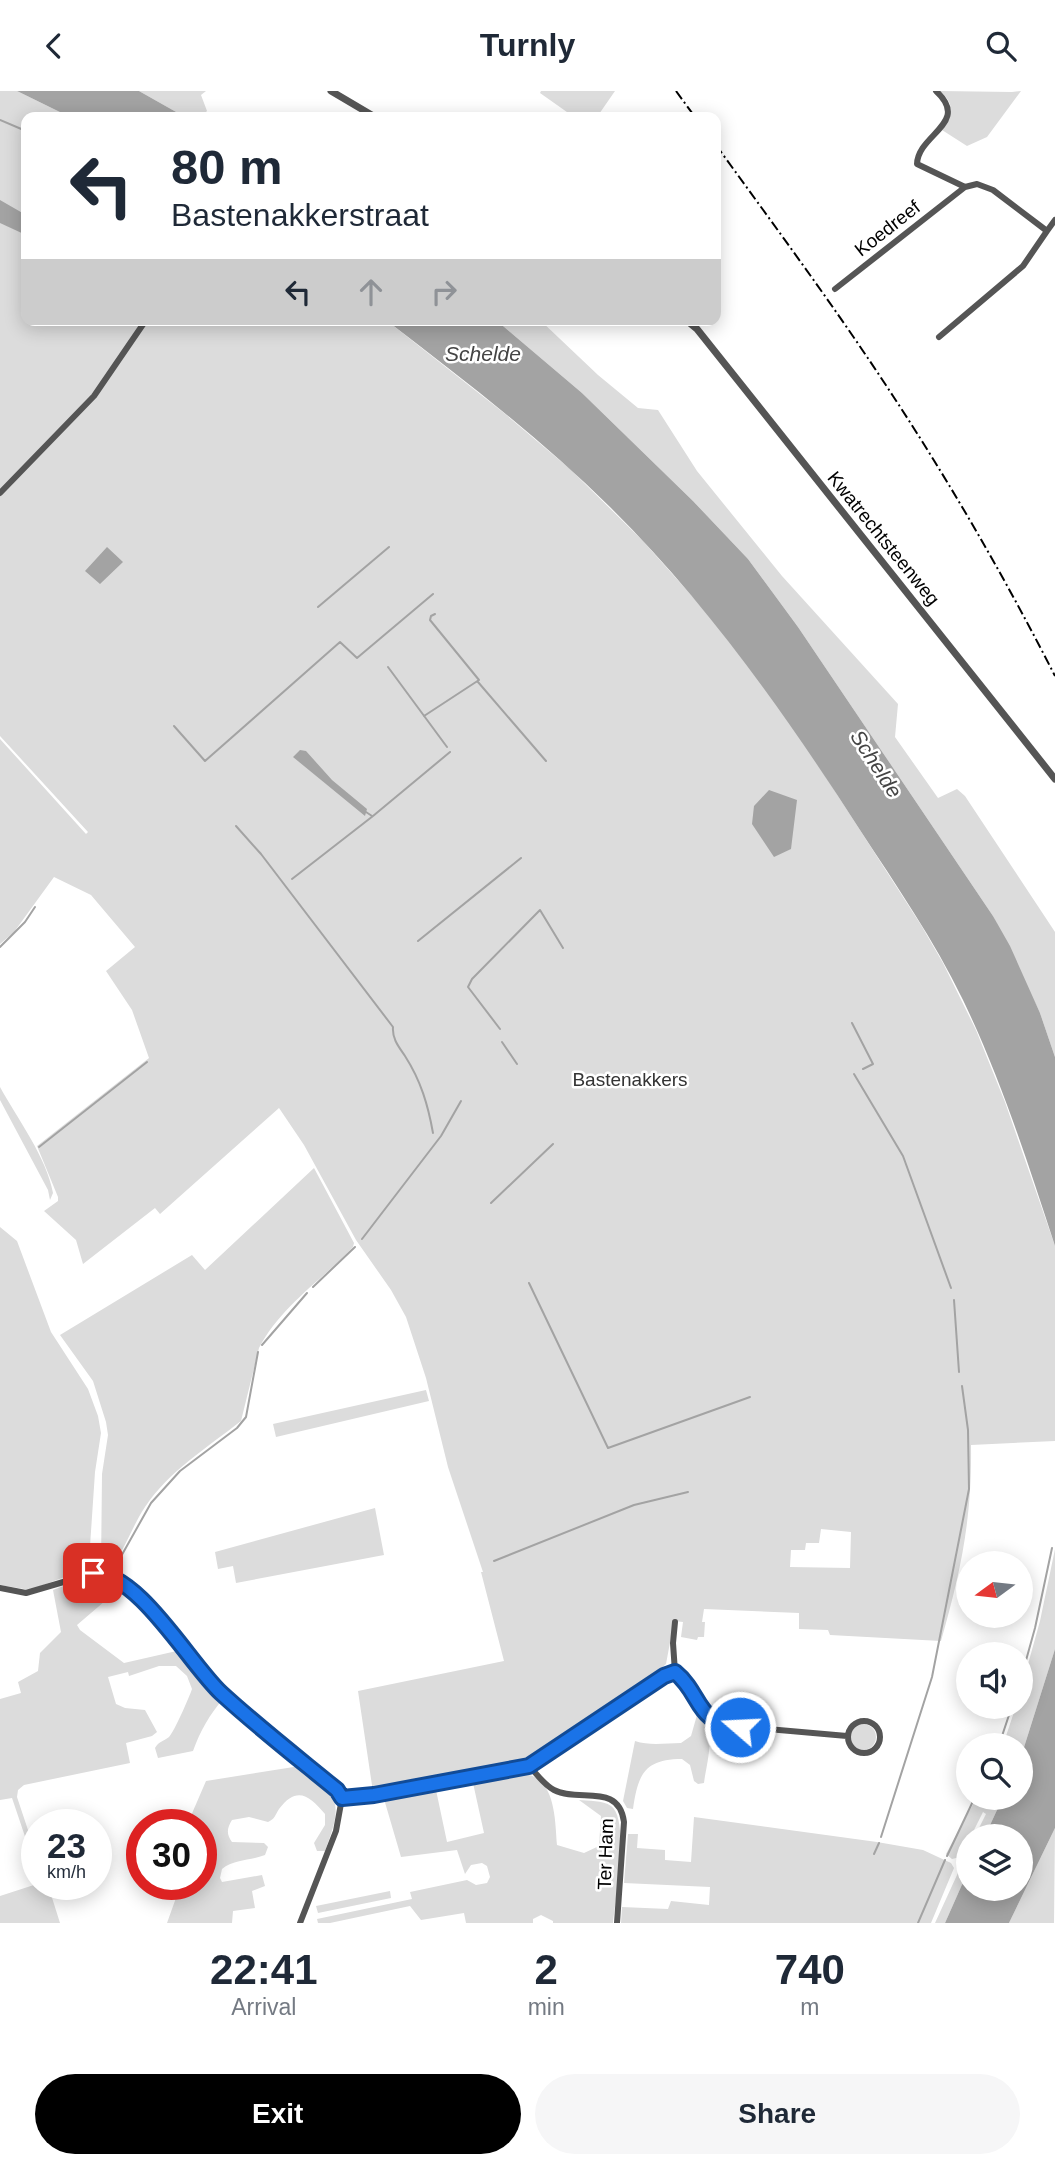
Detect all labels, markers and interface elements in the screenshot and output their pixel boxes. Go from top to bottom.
icon: back [35,27,73,65]
text: Turnly [480,27,575,63]
icon: search [982,27,1020,65]
icon: left [56,140,147,231]
text: 80 m [171,140,283,194]
street label: Koedreef [850,196,925,260]
text: Bastenakkerstraat [171,197,429,233]
icon: left [279,273,317,311]
icon: ahead [352,273,390,311]
icon: right [425,273,463,311]
water label: Schelde [445,342,521,365]
street label: Kwatrechtsteenweg [823,467,944,609]
water label: Schelde [846,726,907,802]
park label: Bastenakkers [572,1069,688,1090]
pin [63,1543,123,1603]
north arrow [956,1551,1032,1627]
map controls [956,1551,1033,1901]
icon: arrive [74,1554,112,1592]
button: sound [956,1642,1033,1719]
position arrow [703,1690,777,1764]
button: search [956,1733,1033,1810]
speed limit sign: 30 [126,1809,217,1900]
street label: Ter Ham [594,1818,617,1890]
button: layers [956,1824,1033,1901]
text: 23 [47,1826,86,1865]
text: km/h [47,1862,86,1882]
text: 22:41 [210,1946,318,1993]
text: 2 [534,1946,558,1993]
text: 740 [775,1946,845,1993]
text: Arrival [231,1994,296,2020]
text: min [528,1994,565,2020]
text: m [800,1994,819,2020]
button: Exit [35,2074,521,2154]
button: Share [535,2074,1020,2154]

